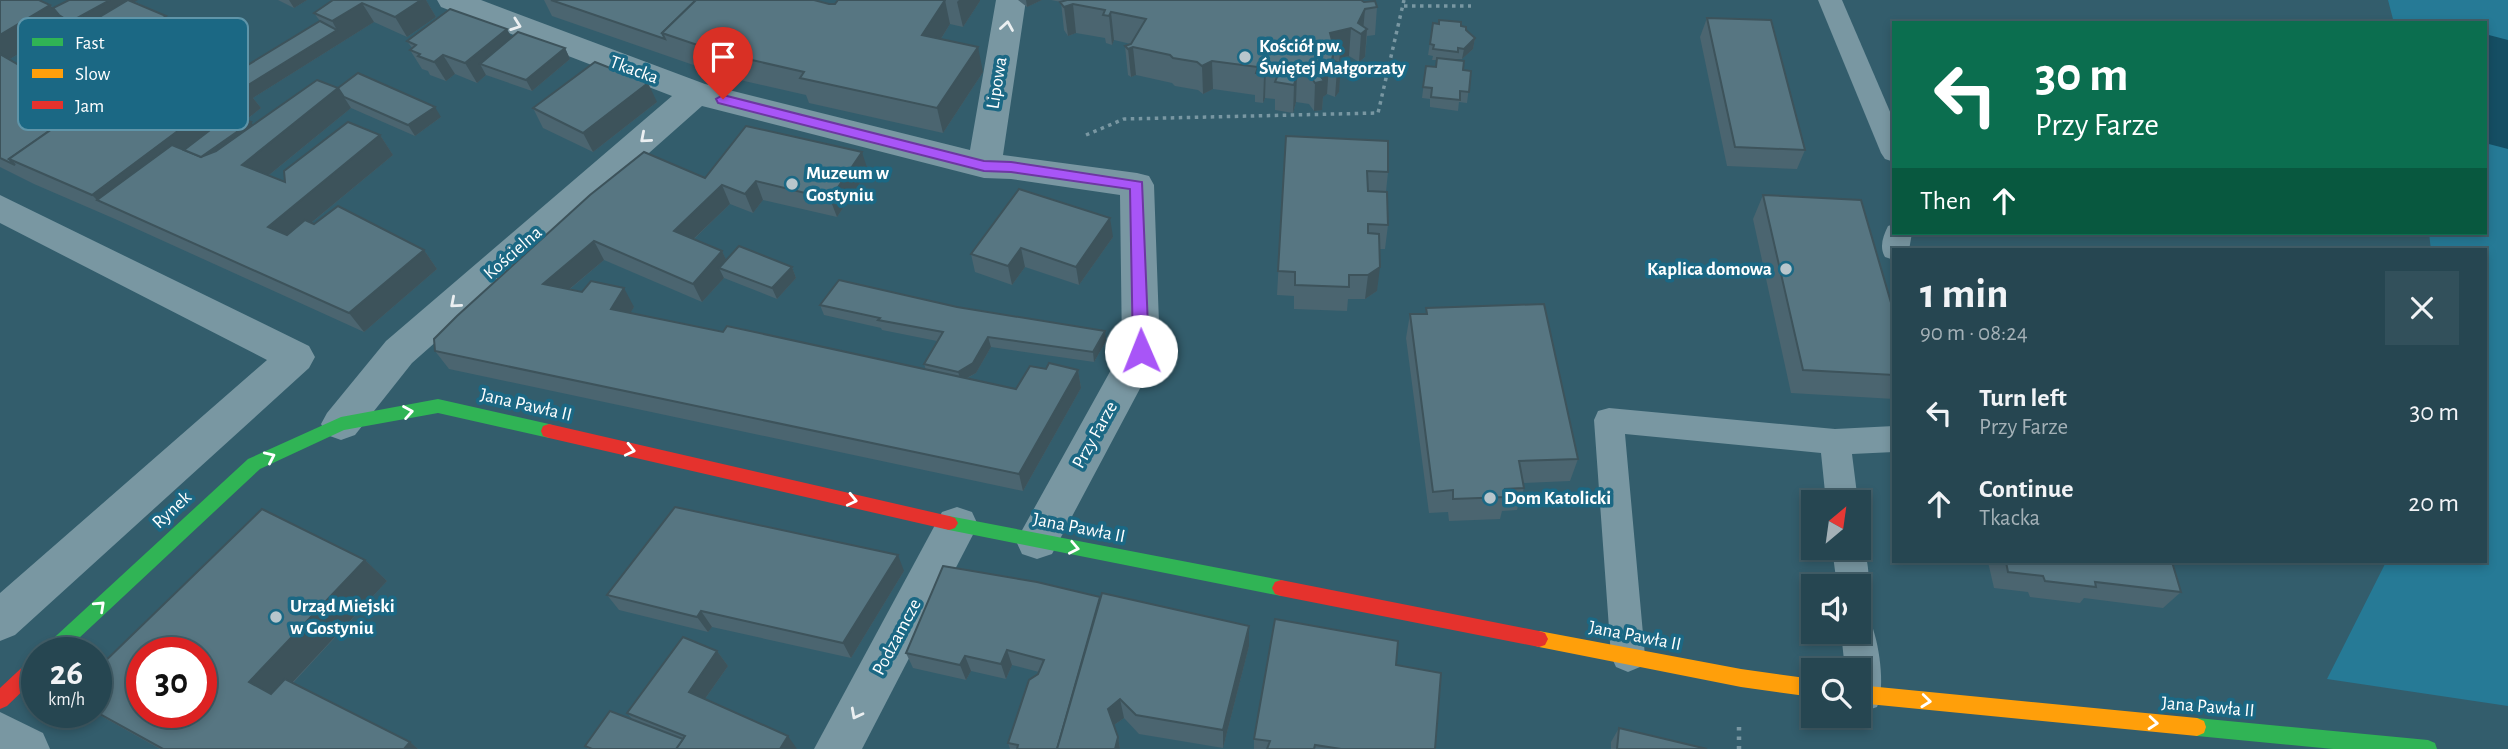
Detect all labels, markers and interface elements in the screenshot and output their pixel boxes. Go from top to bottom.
one-way arrow [509,17,521,31]
legend [18,18,248,130]
one-way arrow [999,20,1014,32]
pin [693,27,753,99]
text: Fast [75,34,105,53]
place label: Kościół pw. Świętej Małgorzaty [1259,37,1406,78]
icon: arrive [704,38,742,76]
marker: Kościół pw. Świętej Małgorzaty [1237,49,1253,65]
icon: left [1920,49,2011,140]
text: 30 m [2035,51,2129,100]
street label: Tkacka [607,52,661,88]
street label: Lipowa [984,55,1011,110]
text: Slow [75,65,111,84]
text: Jam [75,97,104,116]
text: Przy Farze [2035,109,2159,141]
one-way arrow [640,130,653,142]
place label: Muzeum w Gostyniu [806,164,890,205]
marker: Muzeum w Gostyniu [784,176,800,192]
icon: ahead [1985,182,2023,220]
text: Then [1920,188,1971,214]
street label: Kościelna [480,223,546,283]
place label: Kaplica domowa [1647,260,1772,279]
marker: Kaplica domowa [1778,261,1794,277]
button: close [2385,271,2459,345]
text: 1 min [1920,273,2009,315]
one-way arrow [450,295,463,307]
position arrow [1104,314,1178,388]
text: 90 m · 08:24 [1920,322,2028,345]
street label: Jana Pawła II [478,385,574,425]
text: Turn left [1979,385,2067,411]
icon: left [1920,394,1958,432]
street label: Przy Farze [1069,398,1121,472]
text: 30 m [2409,399,2459,425]
one-way arrow [402,405,414,420]
text: Przy Farze [1979,416,2068,439]
one-way arrow [624,442,636,456]
one-way arrow [263,451,276,465]
text: Continue [1979,476,2074,502]
icon: ahead [1920,485,1958,523]
street label: Rynek [149,487,195,532]
place label: Dom Katolicki [1504,489,1611,508]
marker: Dom Katolicki [1482,490,1498,506]
north arrow [1801,490,1871,560]
map controls [1801,490,1871,728]
text: 20 m [2408,490,2459,516]
one-way arrow [846,492,858,507]
text: Tkacka [1979,507,2040,530]
street label: Jana Pawła II [1031,510,1127,546]
one-way arrow [1068,540,1080,555]
button: sound [1801,574,1871,644]
street label: Podzamcze [869,596,925,678]
place label: Urząd Miejski w Gostyniu [290,597,395,638]
one-way arrow [92,602,105,614]
marker: Urząd Miejski w Gostyniu [268,609,284,625]
street label: Jana Pawła II [1587,618,1683,654]
speed limit sign: 30 [126,637,217,728]
text: 26 [50,656,83,691]
button: search [1801,658,1871,728]
text: km/h [48,691,85,709]
one-way arrow [1921,693,1932,708]
street label: Jana Pawła II [2161,693,2255,721]
one-way arrow [850,707,864,719]
one-way arrow [2148,715,2159,730]

